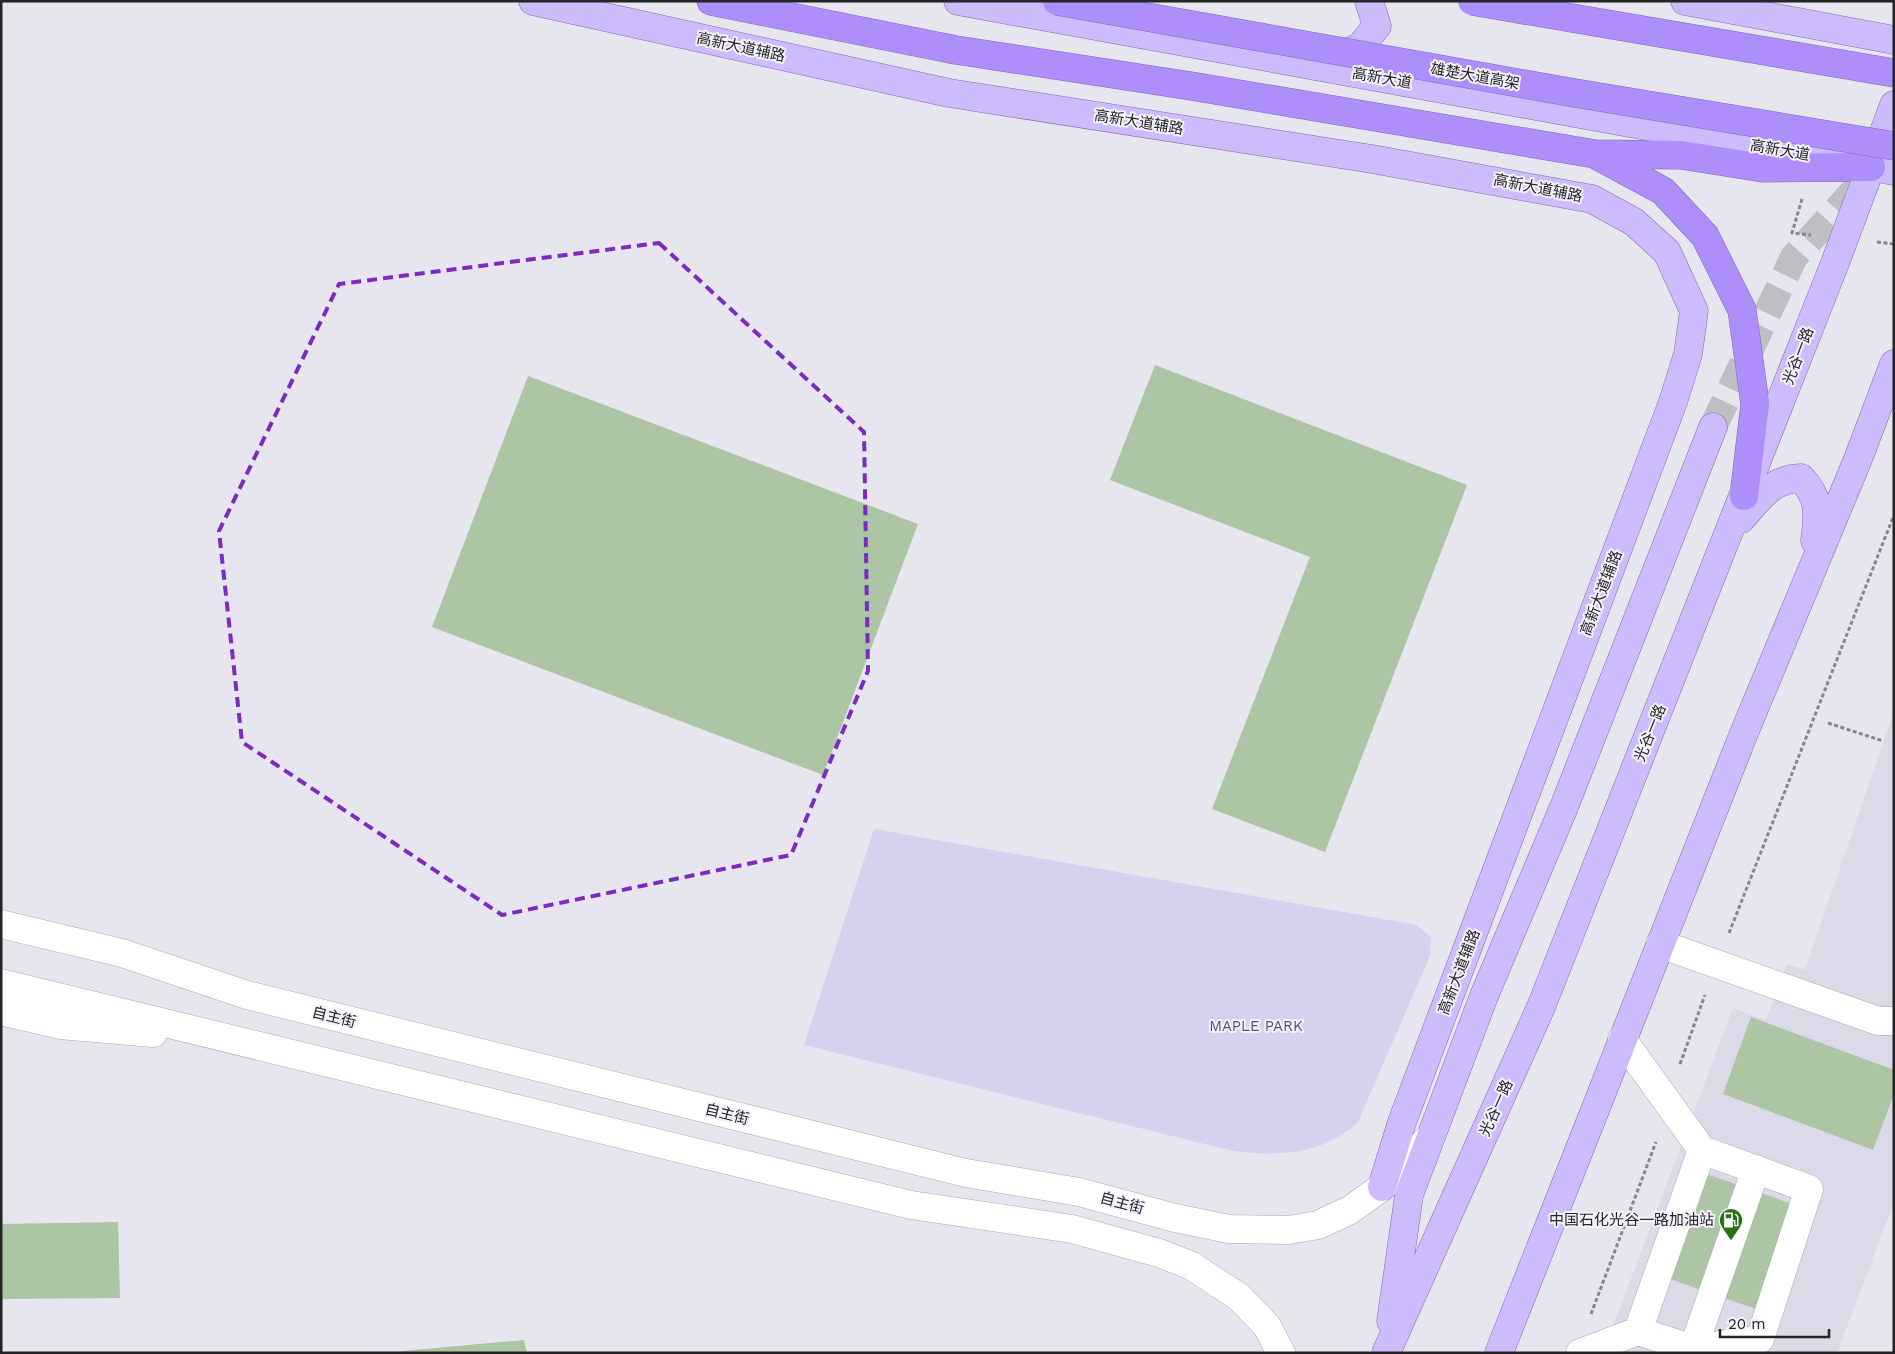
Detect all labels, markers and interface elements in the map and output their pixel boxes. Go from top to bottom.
street label: 高新大道辅路 [695,29,787,65]
street label: 雄楚大道高架 [1429,59,1521,93]
street label: 高新大道 [1351,64,1413,92]
street label: 高新大道辅路 [1093,106,1185,138]
street label: 高新大道 [1749,136,1811,164]
street label: 高新大道辅路 [1492,171,1584,205]
street label: 光谷一路 [1779,325,1817,387]
street label: 高新大道辅路 [1576,548,1626,638]
street label: 光谷一路 [1630,702,1670,764]
street label: 高新大道辅路 [1434,927,1484,1017]
street label: 自主街 [310,1003,358,1031]
park label: MAPLE PARK [1209,1017,1303,1035]
street label: 光谷一路 [1476,1077,1516,1139]
street label: 自主街 [703,1100,751,1128]
street label: 自主街 [1098,1188,1146,1218]
fuel station icon: 中国石化光谷一路加油站 [1718,1207,1744,1241]
place label: 中国石化光谷一路加油站 [1549,1211,1714,1229]
scale bar [1720,1306,1829,1338]
text: 20 m [1728,1315,1766,1333]

